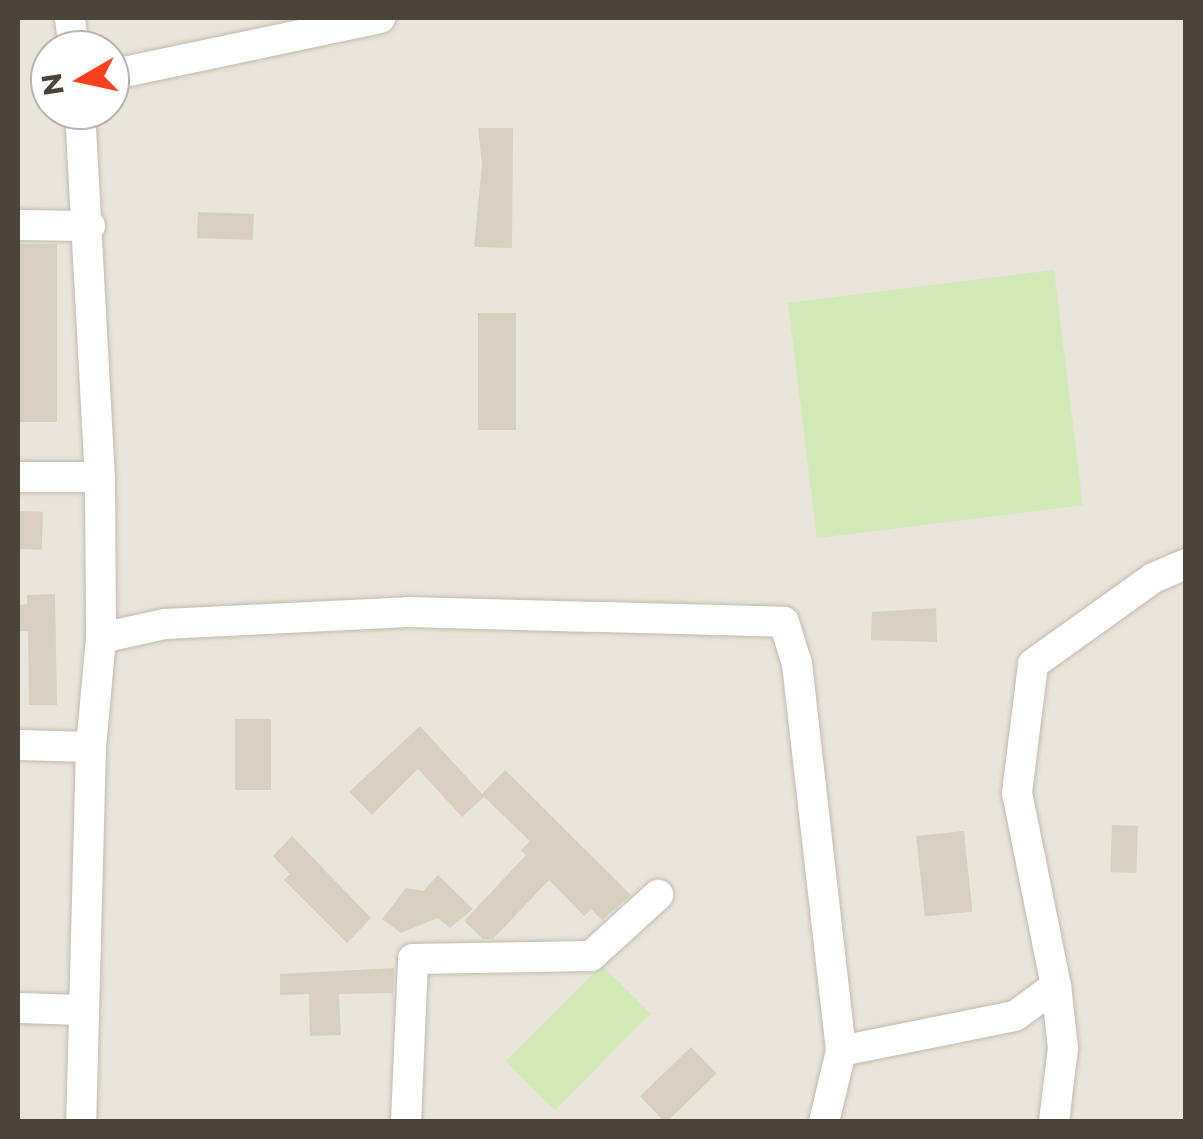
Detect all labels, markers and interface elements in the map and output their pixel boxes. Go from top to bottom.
north arrow [30,30,130,130]
text: N [34,71,71,98]

